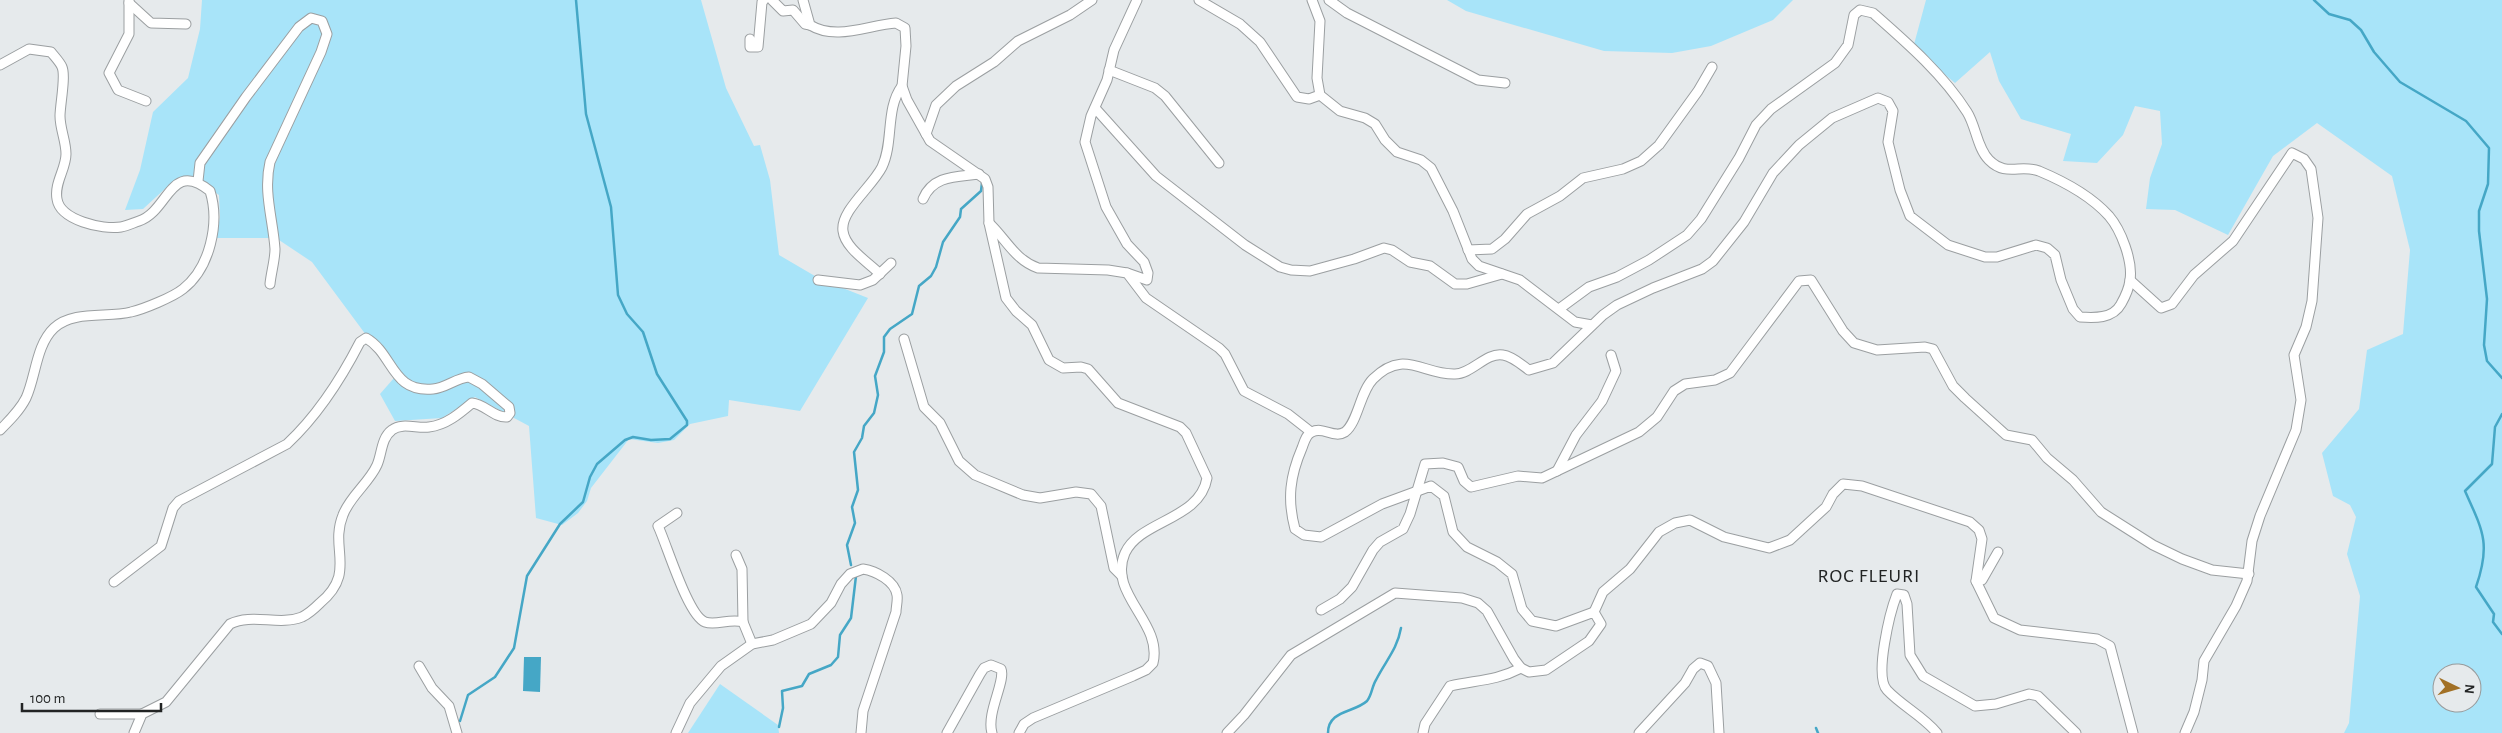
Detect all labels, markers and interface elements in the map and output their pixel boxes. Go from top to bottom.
district label: ROC FLEURI [1818,566,1920,586]
north arrow [2432,663,2482,713]
scale bar [22,680,161,712]
text: N [2462,684,2476,695]
text: 100 m [30,691,65,706]

